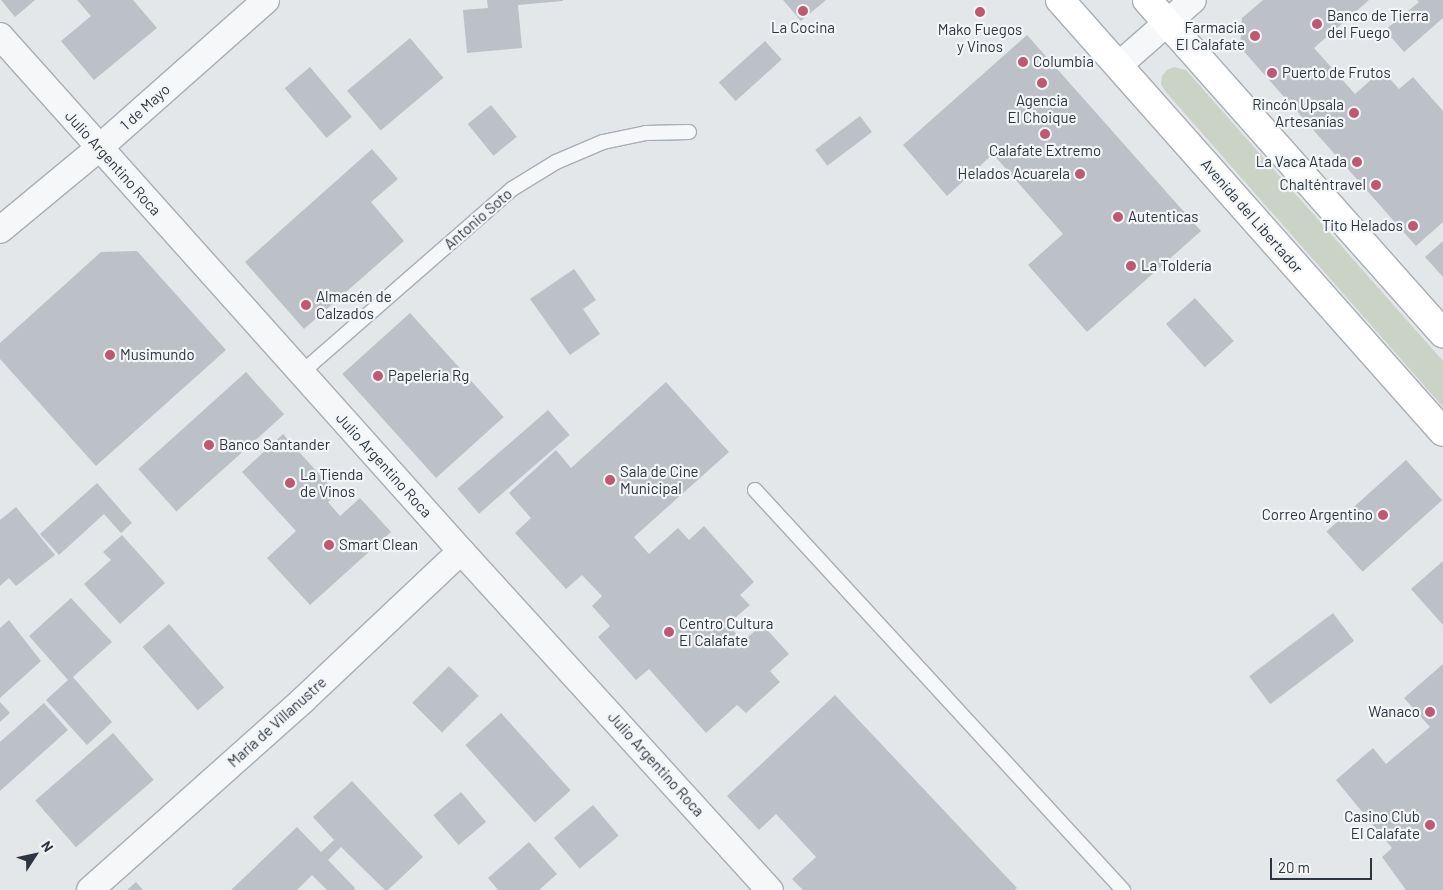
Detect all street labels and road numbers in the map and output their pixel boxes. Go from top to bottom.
street label: 1 de Mayo [116,80,174,134]
street label: Julio Argentino Roca [61,107,165,219]
street label: Avenida del Libertador [1197,155,1307,277]
street label: Antonio Soto [440,185,516,253]
street label: Julio Argentino Roca [332,409,436,521]
street label: María de Villanustre [224,673,330,771]
street label: Julio Argentino Roca [604,708,708,820]

